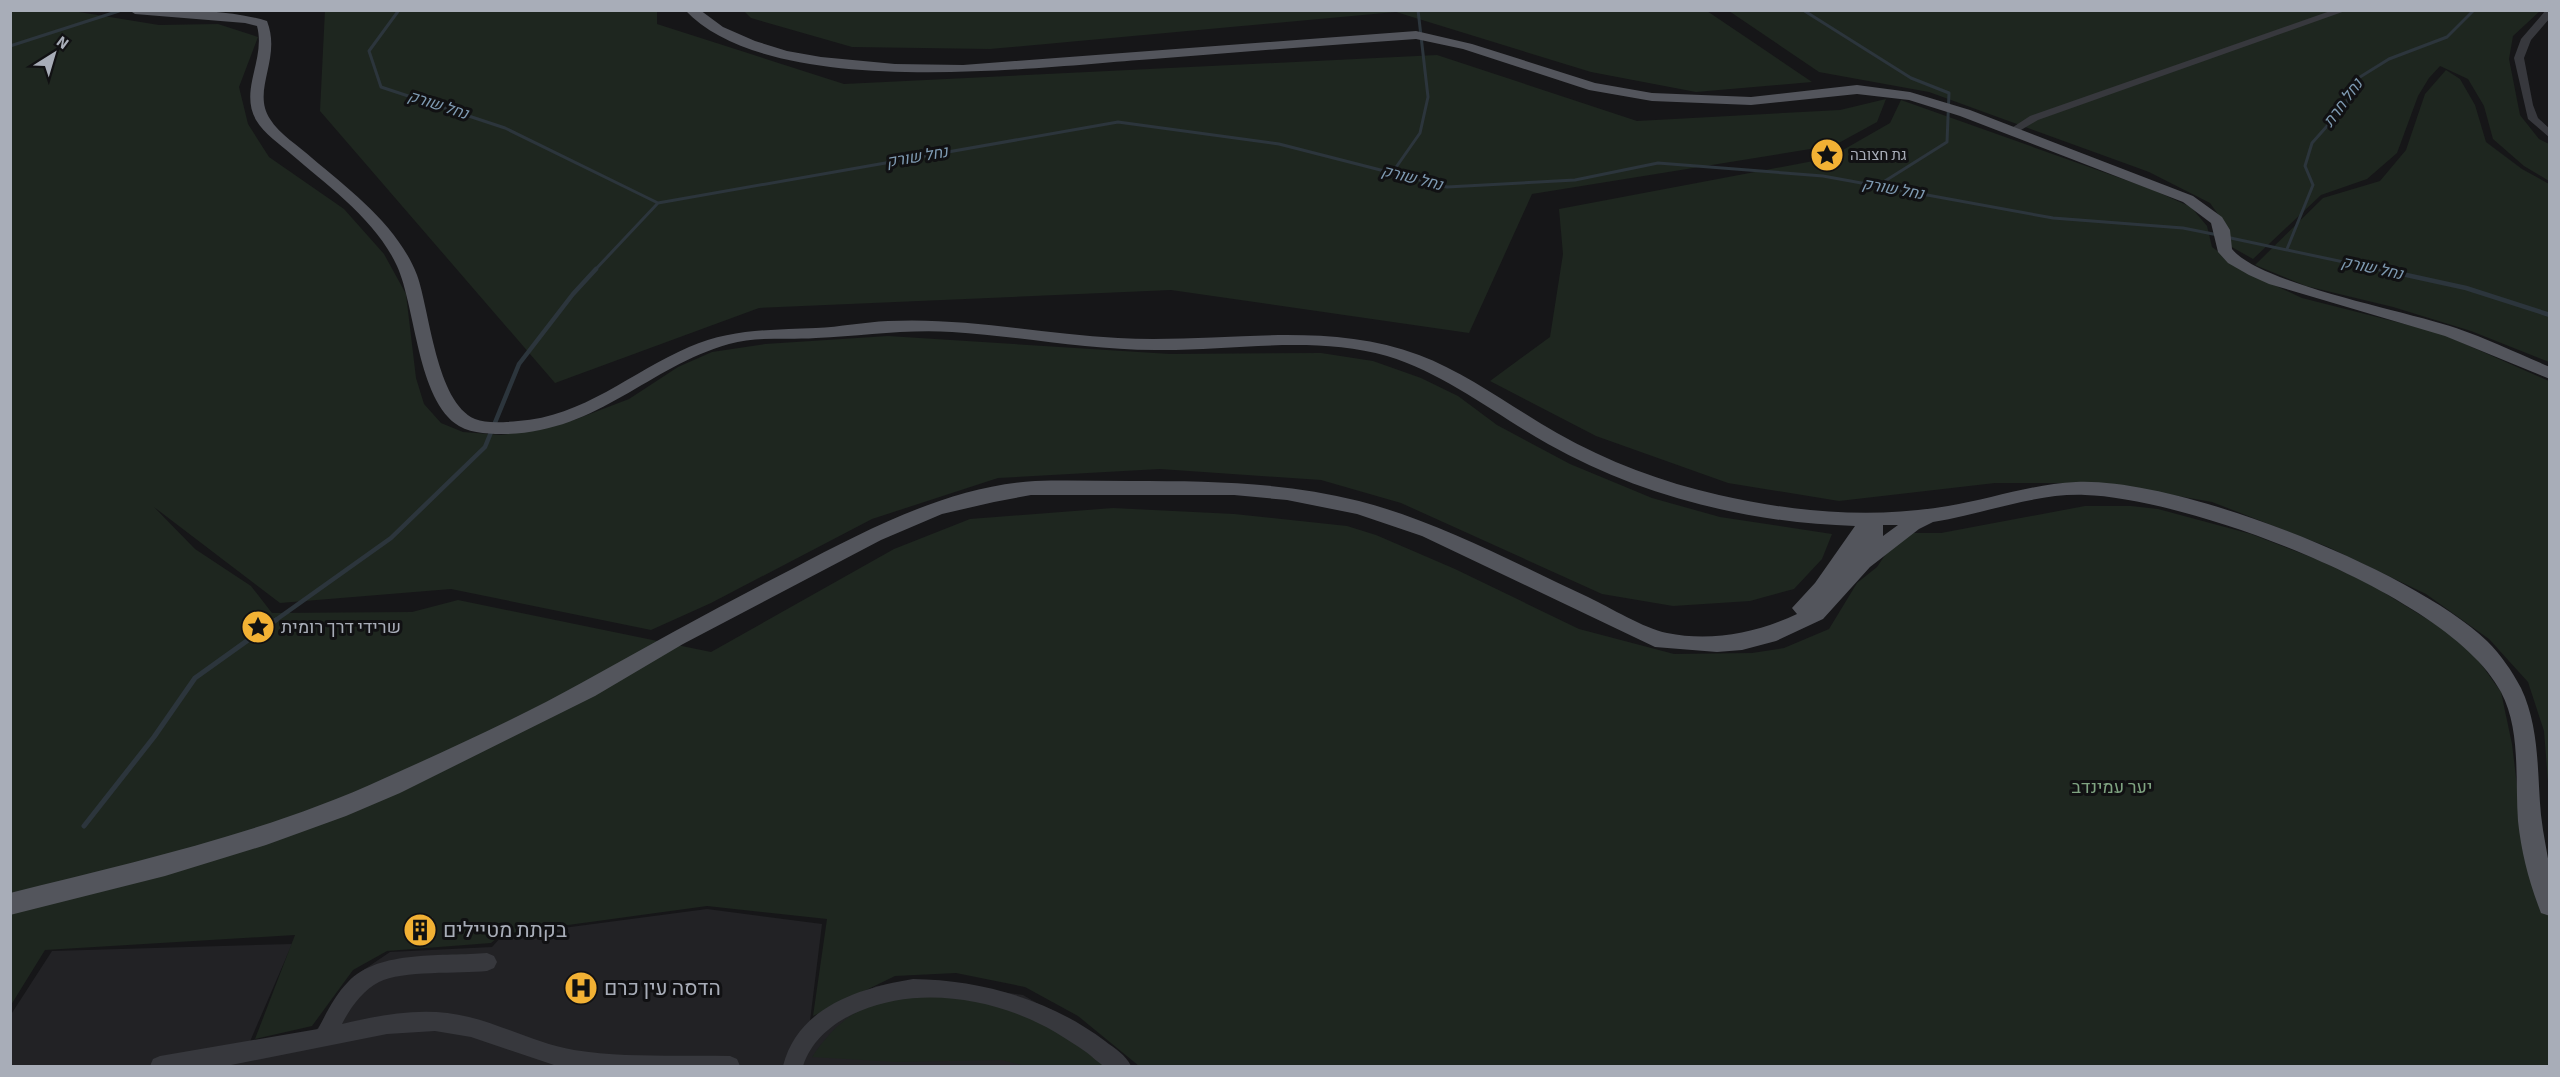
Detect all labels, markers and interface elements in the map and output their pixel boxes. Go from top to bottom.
north arrow [24,24,84,84]
text: N [52,31,73,55]
water label: נחל חרת [2318,74,2369,132]
water label: נחל שורק [405,85,472,125]
place icon: גת חצובה [1809,137,1845,173]
water label: נחל שורק [884,141,951,173]
place label: גת חצובה [1850,145,1907,166]
water label: נחל שורק [1379,160,1446,196]
water label: נחל שורק [1860,173,1927,205]
water label: נחל שורק [2339,251,2406,285]
place icon: שרידי דרך רומית [240,609,276,645]
place label: שרידי דרך רומית [281,615,401,640]
park label: יער עמינדב [2072,775,2152,800]
building icon: בקתת מטיילים [402,912,438,948]
place label: בקתת מטיילים [443,915,567,945]
hospital icon: הדסה עין כרם [563,970,599,1006]
place label: הדסה עין כרם [604,973,721,1003]

